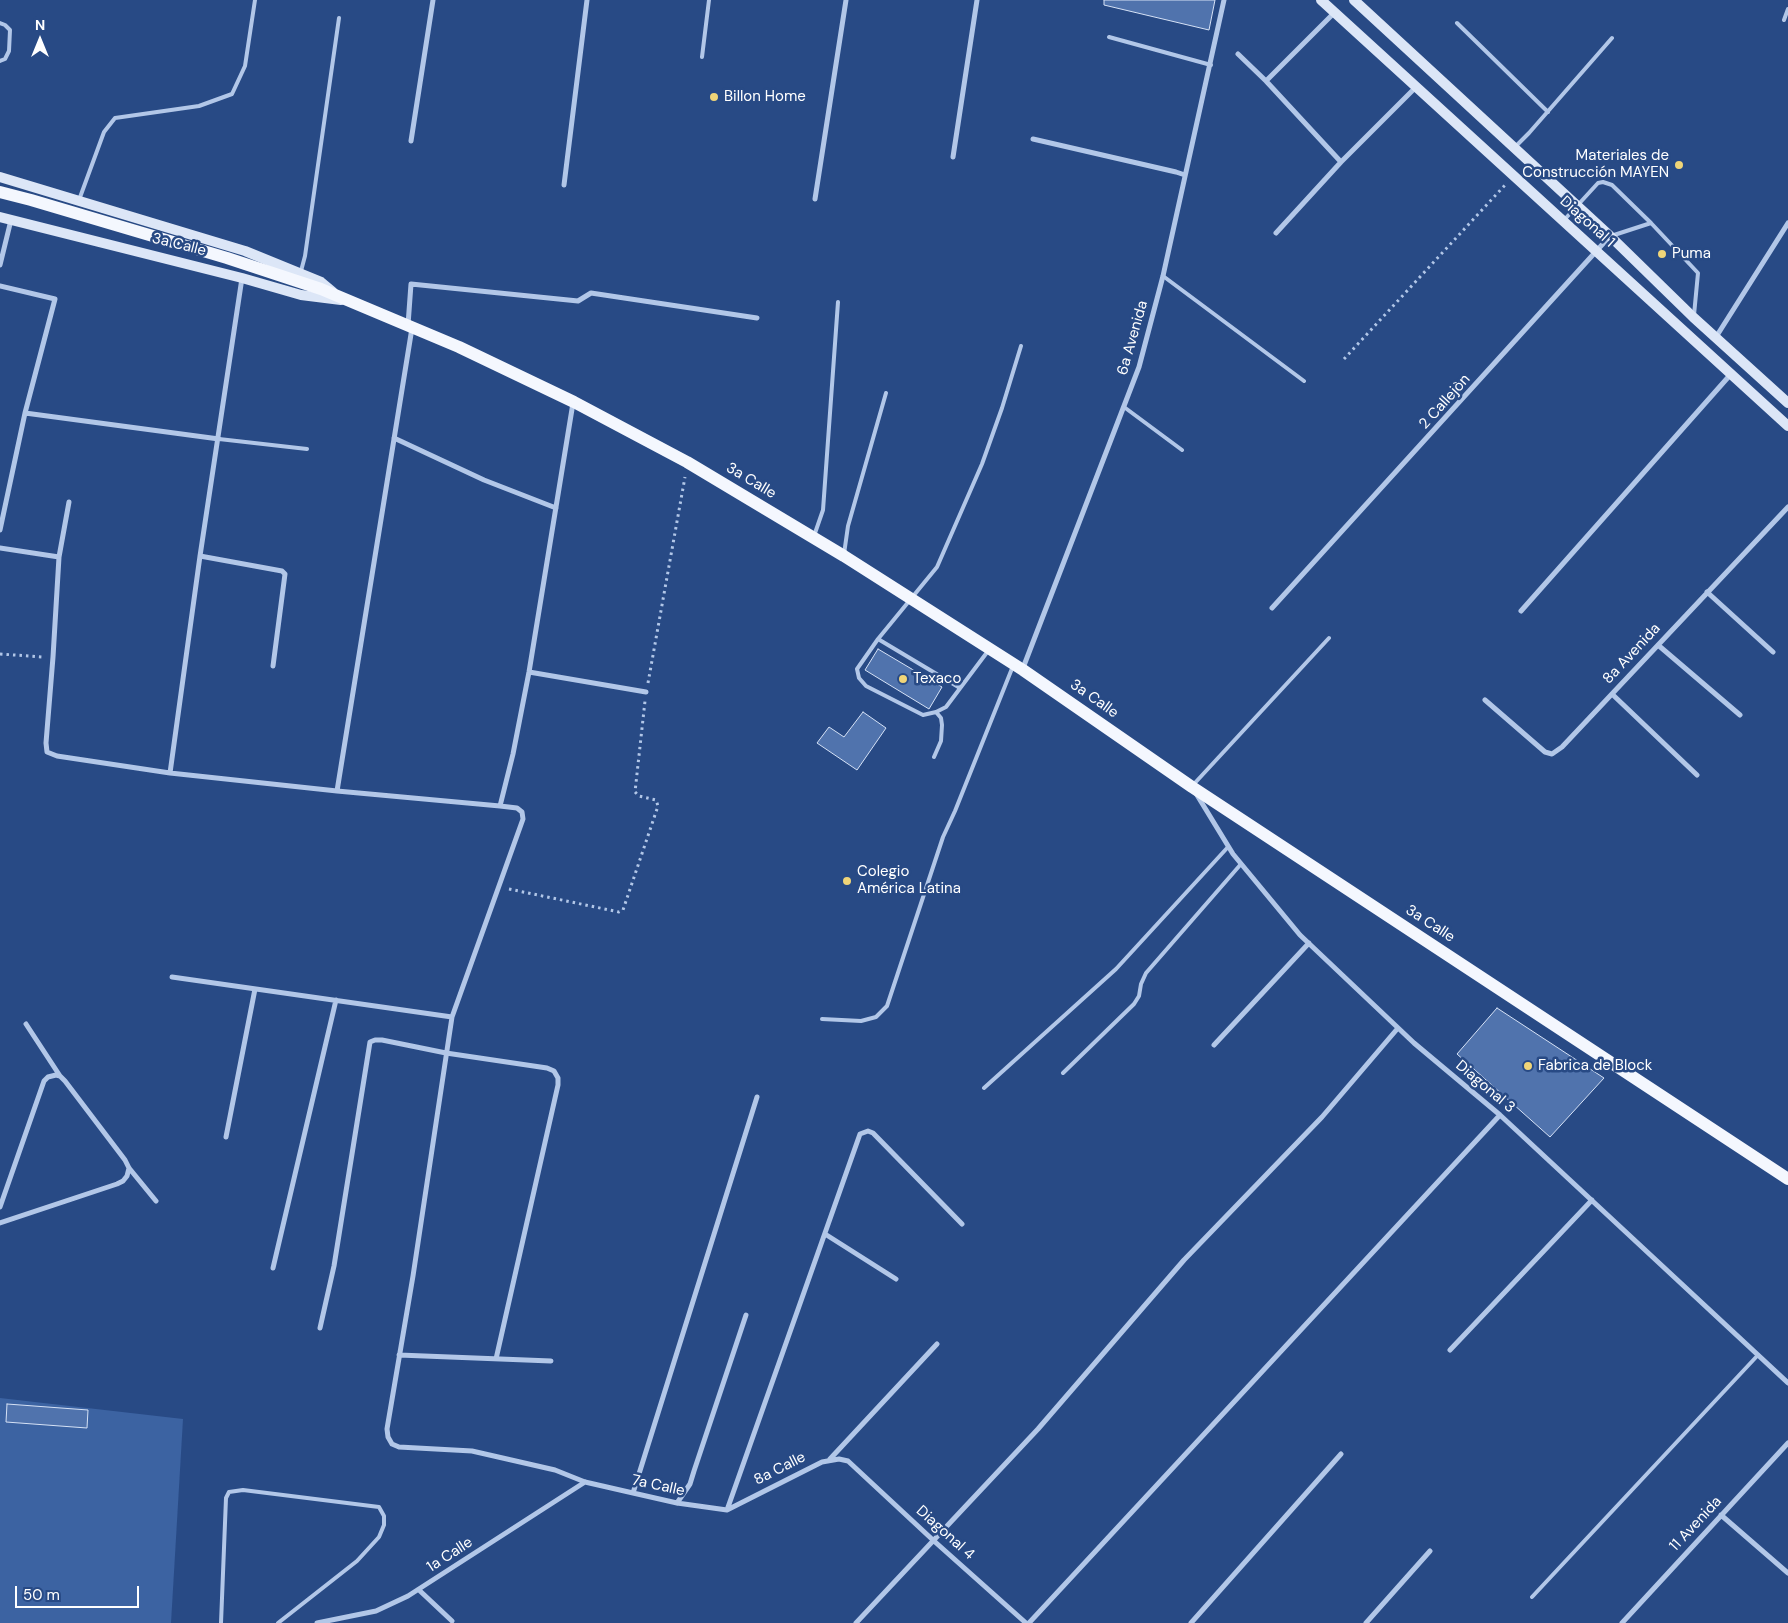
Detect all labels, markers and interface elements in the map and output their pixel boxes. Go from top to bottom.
north arrow [15,15,65,65]
text: N [35,16,45,34]
place label: Billon Home [724,88,806,106]
marker: Billon Home [708,91,720,103]
place label: Materiales de Construcción MAYEN [1522,147,1669,182]
marker: Materiales de Construcción MAYEN [1673,159,1685,171]
street label: Diagonal 1 [1556,193,1618,251]
street label: 3a Calle [150,230,208,260]
place label: Puma [1672,245,1711,263]
marker: Puma [1656,248,1668,260]
street label: 6a Avenida [1114,299,1152,377]
street label: 2 Callejòn [1416,371,1474,433]
street label: 3a Calle [723,459,779,503]
street label: 8a Avenida [1599,620,1665,688]
place label: Texaco [913,670,961,688]
marker: Texaco [897,673,909,685]
street label: 3a Calle [1066,676,1122,722]
place label: Colegio América Latina [857,863,961,898]
marker: Colegio América Latina [841,875,853,887]
street label: 3a Calle [1402,901,1458,947]
street label: Diagonal 3 [1452,1057,1518,1117]
place label: Fabrica de Block [1538,1057,1652,1075]
marker: Fabrica de Block [1522,1060,1534,1072]
street label: 8a Calle [751,1448,809,1490]
street label: 7a Calle [630,1472,686,1500]
street label: 11 Avenida [1666,1493,1726,1555]
street label: Diagonal 4 [912,1502,978,1564]
street label: 1a Calle [424,1534,476,1576]
scale bar [18,1576,141,1608]
text: 50 m [23,1585,60,1605]

